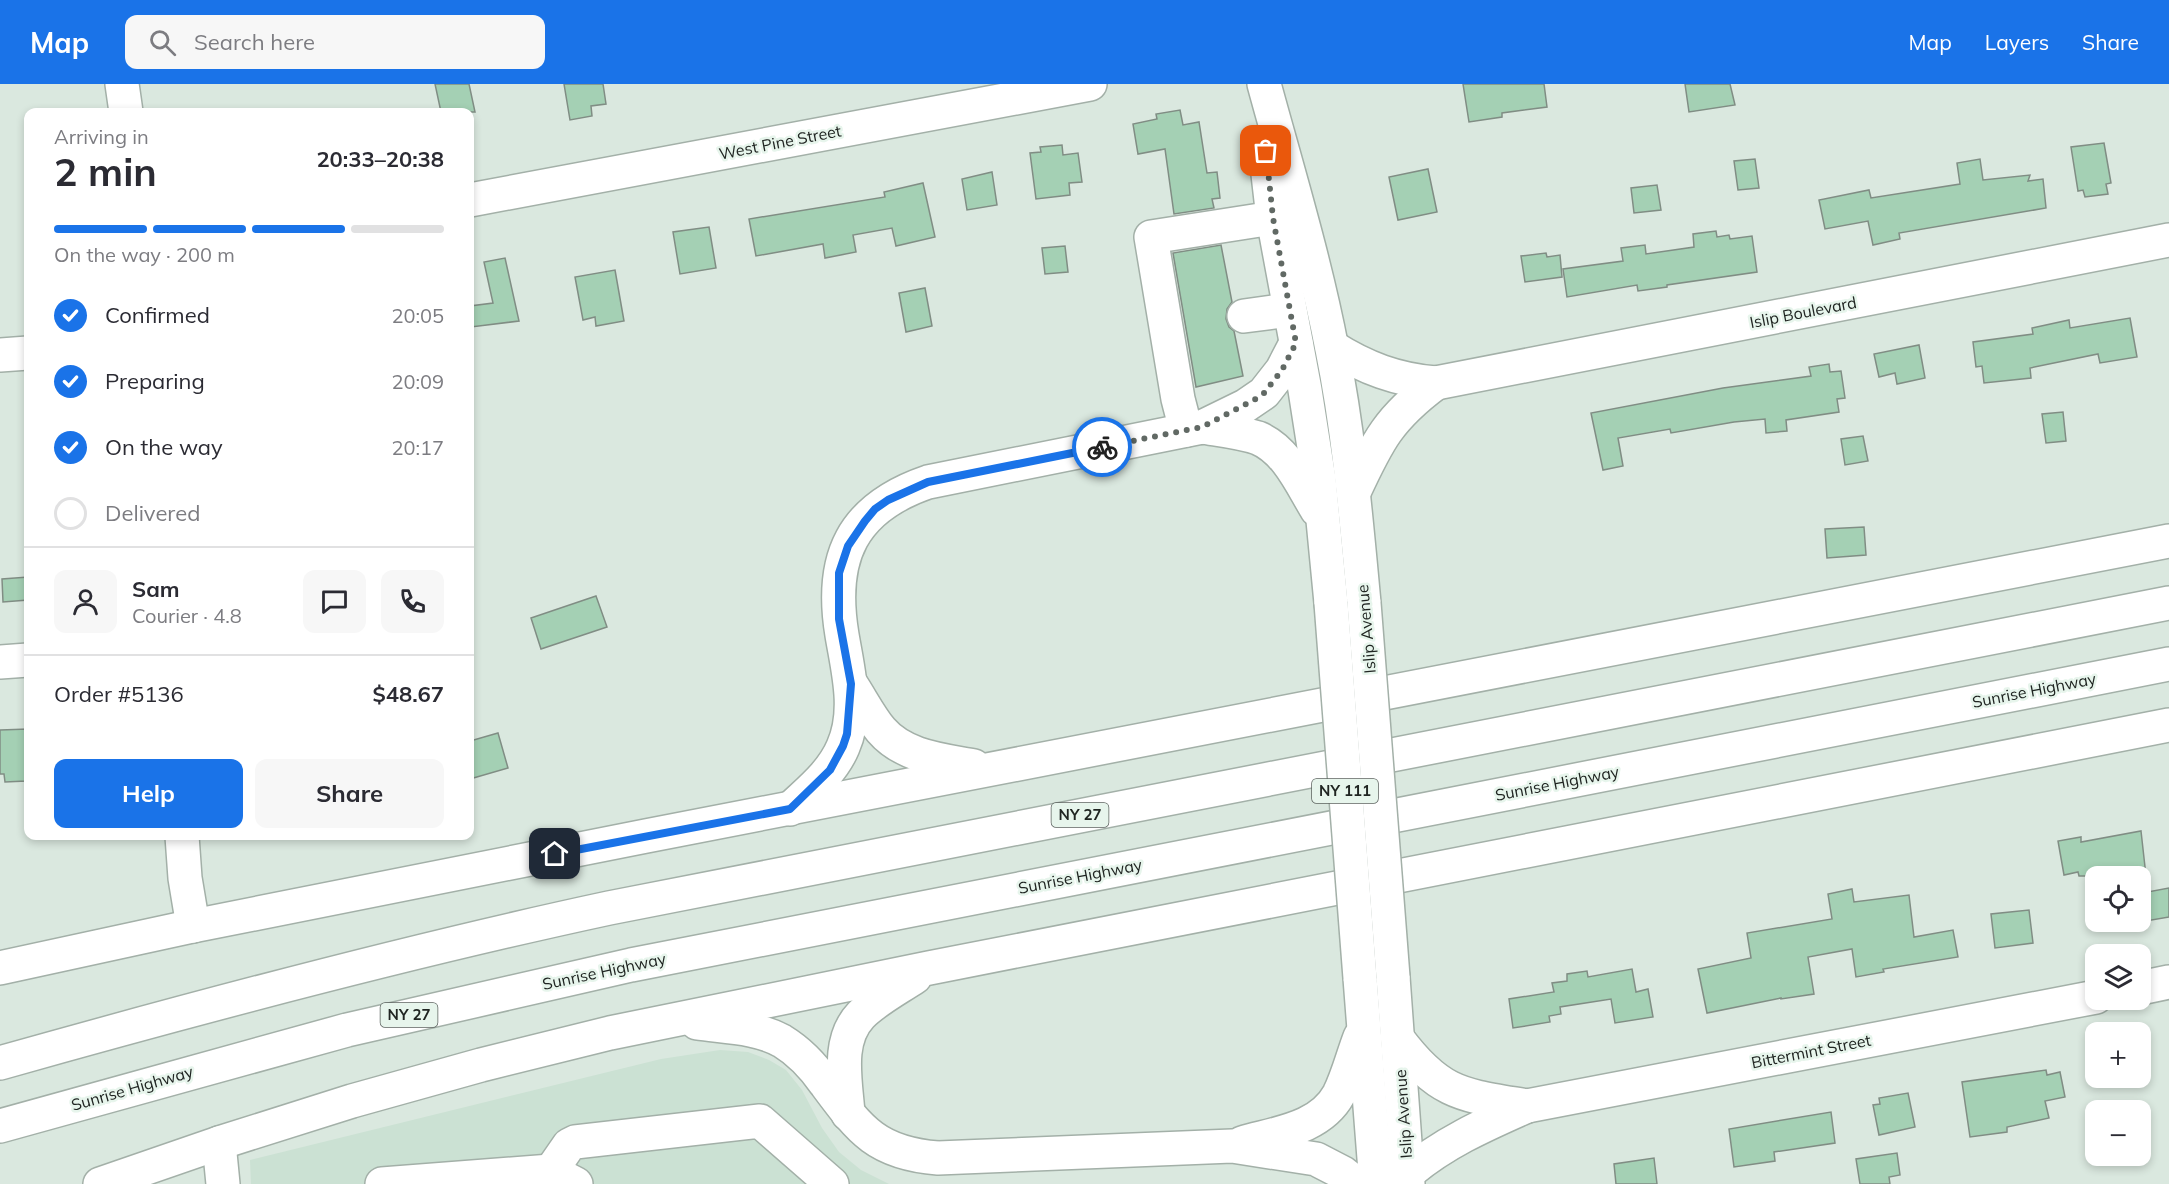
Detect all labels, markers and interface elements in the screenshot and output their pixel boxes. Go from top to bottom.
search box [125,15,545,69]
text: Map [30,25,89,60]
icon: search [146,26,179,59]
text: Search here [194,28,315,56]
text: Map [1909,29,1952,55]
text: Layers [1985,29,2049,55]
text: Share [2082,29,2139,55]
street label: West Pine Street [717,120,843,164]
text: Arriving in [54,124,149,149]
pin [1240,125,1291,176]
icon: bag [1249,134,1282,167]
text: 20:33–20:38 [316,145,444,173]
text: 2 min [54,147,157,196]
text: On the way · 200 m [54,242,235,267]
street label: Islip Boulevard [1748,292,1858,332]
icon: check [54,299,87,332]
text: Confirmed [105,301,210,329]
text: 20:05 [391,303,444,328]
icon: check [54,365,87,398]
text: Preparing [105,367,205,395]
text: 20:09 [391,369,444,394]
courier [1072,417,1132,477]
icon: check [54,431,87,464]
icon: bike [1086,431,1119,464]
text: On the way [105,433,223,461]
text: 20:17 [391,435,444,460]
text: Delivered [105,499,200,527]
button: person [54,570,117,633]
button: chat [303,570,366,633]
button: phone [381,570,444,633]
text: Sam [132,575,180,603]
street label: Islip Avenue [1352,584,1380,674]
text: Courier · 4.8 [132,603,242,628]
street label: Sunrise Highway [1970,668,2098,712]
text: Order #5136 [54,680,184,708]
text: $48.67 [373,680,444,708]
button: Help [54,759,243,828]
button: Share [255,759,444,828]
street label: Sunrise Highway [1493,761,1621,805]
road number: NY 111 [1312,779,1378,803]
road number: NY 27 [1052,803,1108,827]
pin [529,828,580,879]
icon: home [538,837,571,870]
street label: Sunrise Highway [1016,854,1144,898]
map controls [2085,866,2151,1166]
button: locate [2085,866,2151,932]
button: layers [2085,944,2151,1010]
street label: Sunrise Highway [540,948,668,994]
road number: NY 27 [380,1003,438,1027]
button: + [2085,1022,2151,1088]
street label: Bittermint Street [1750,1030,1873,1072]
street label: Sunrise Highway [69,1061,196,1115]
street label: Islip Avenue [1390,1069,1416,1159]
button: − [2085,1100,2151,1166]

